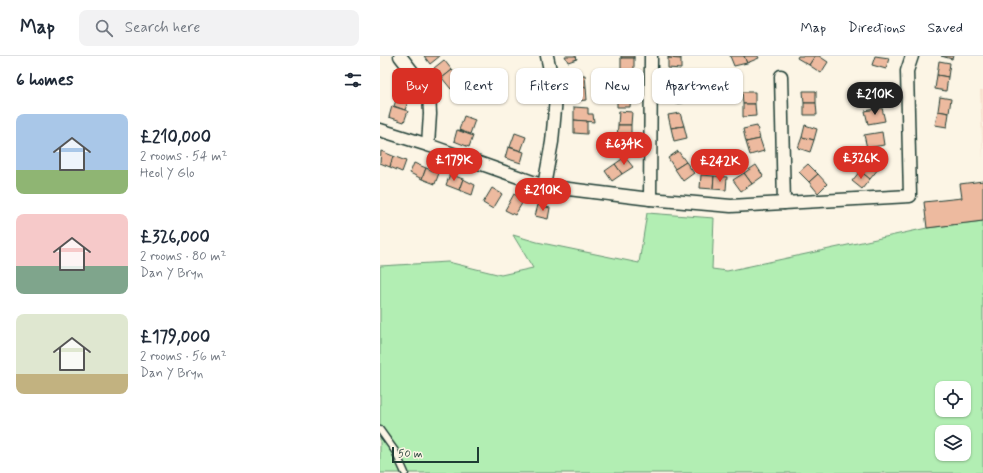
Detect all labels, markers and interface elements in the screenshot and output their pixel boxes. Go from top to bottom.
search box [79,10,359,46]
text: Map [20,15,55,40]
icon: search [93,17,115,39]
text: Search here [125,18,200,38]
text: Map [800,19,826,37]
text: Directions [848,19,906,37]
text: Saved [928,19,963,37]
chip: Buy [392,68,442,104]
chip: Rent [450,68,508,104]
chip: Filters [516,68,583,104]
chip: New [591,68,644,104]
chip: Apartment [652,68,743,104]
text: 6 homes [16,69,74,91]
icon: filters [342,69,364,91]
pin: £210K [847,82,903,116]
text: £210K [856,86,894,103]
text: £210,000 [140,126,211,148]
icon: home [48,130,96,178]
pin: £634K [596,132,652,166]
text: £634K [605,136,643,153]
pin: £326K [833,146,889,180]
text: 2 rooms · 54 m² [140,148,227,165]
pin: £179K [426,148,482,182]
pin: £242K [692,149,748,183]
text: £326K [842,150,880,167]
text: £179K [435,152,473,169]
text: £242K [700,153,740,170]
text: Heol Y Glo [140,165,195,182]
pin: £210K [515,178,571,212]
text: £210K [524,182,562,199]
text: £326,000 [140,226,210,248]
icon: home [48,230,96,278]
text: 2 rooms · 80 m² [140,248,226,265]
text: Dan Y Bryn [140,265,203,282]
text: £179,000 [140,326,210,348]
icon: home [48,330,96,378]
text: 2 rooms · 56 m² [140,348,227,365]
text: Dan Y Bryn [140,365,203,382]
map controls [935,381,971,461]
button: locate [935,381,971,417]
button: layers [935,425,971,461]
scale bar [392,445,479,464]
text: 50 m [398,447,423,461]

